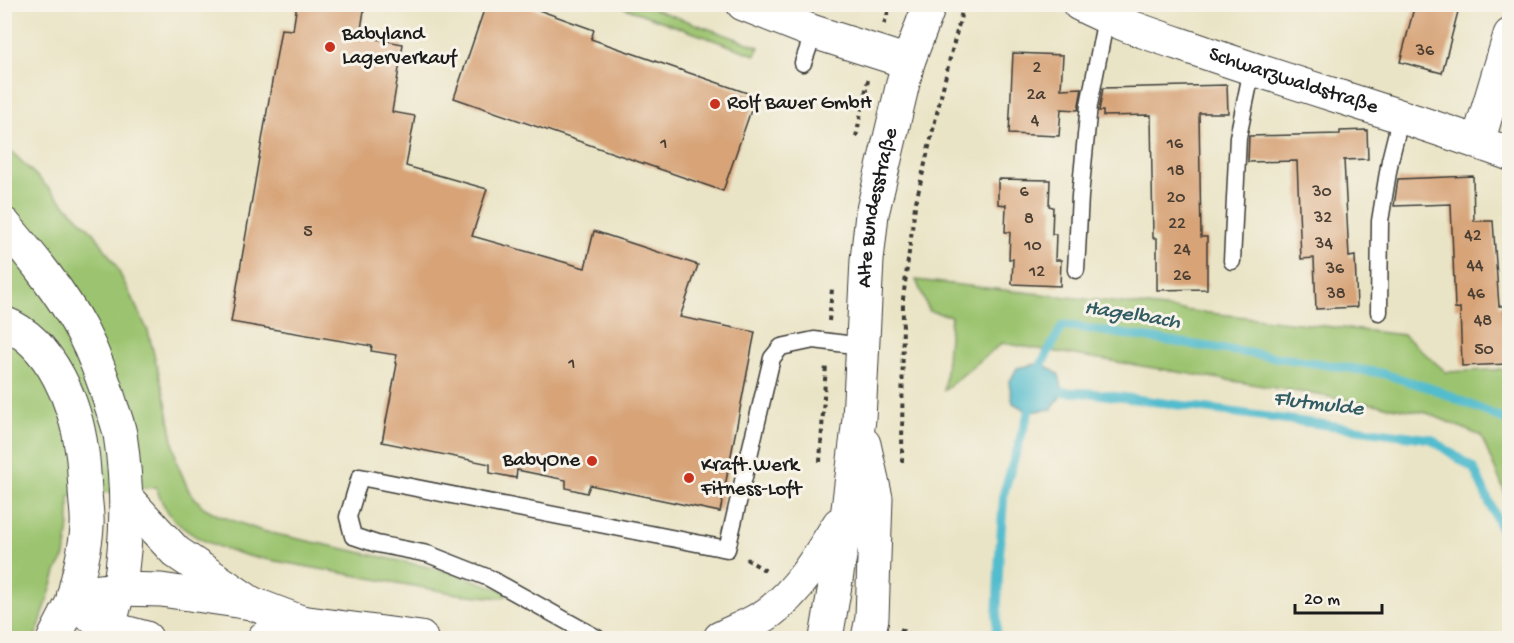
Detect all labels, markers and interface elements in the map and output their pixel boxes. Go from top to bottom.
place label: Babyland Lagerverkauf [341,23,458,72]
marker: Babyland Lagerverkauf [323,40,337,54]
house number: 36 [1415,41,1435,62]
street label: Schwarzwaldstraße [1205,42,1382,121]
house number: 2 [1033,58,1042,79]
house number: 2a [1027,85,1046,106]
place label: Rolf Bauer GmbH [727,92,873,117]
marker: Rolf Bauer GmbH [708,97,722,111]
house number: 4 [1031,111,1040,132]
street label: Alte Bundesstraße [853,124,905,288]
house number: 1 [659,134,668,155]
house number: 16 [1166,134,1184,155]
house number: 18 [1166,161,1185,182]
house number: 6 [1019,182,1029,203]
house number: 30 [1311,182,1332,203]
house number: 20 [1166,188,1186,209]
house number: 32 [1313,208,1332,229]
house number: 8 [1024,209,1034,230]
house number: 22 [1168,214,1186,235]
house number: 5 [303,222,313,243]
house number: 42 [1464,226,1482,247]
house number: 34 [1314,234,1333,255]
house number: 10 [1023,236,1042,257]
house number: 24 [1173,240,1191,261]
house number: 44 [1466,256,1484,277]
house number: 36 [1325,259,1345,280]
house number: 12 [1028,262,1045,283]
house number: 26 [1173,266,1192,287]
house number: 38 [1325,284,1346,305]
house number: 46 [1467,284,1486,305]
water label: Hagelbach [1082,296,1182,336]
house number: 48 [1474,311,1492,332]
house number: 50 [1474,340,1494,361]
house number: 1 [567,354,576,375]
water label: Flutmulde [1272,387,1366,424]
place label: BabyOne [502,449,581,474]
marker: BabyOne [585,454,599,468]
place label: Kraft.Werk Fitness-Loft [700,454,804,503]
marker: Kraft.Werk Fitness-Loft [682,471,696,485]
scale bar [1295,577,1382,615]
text: 20 m [1304,590,1340,611]

